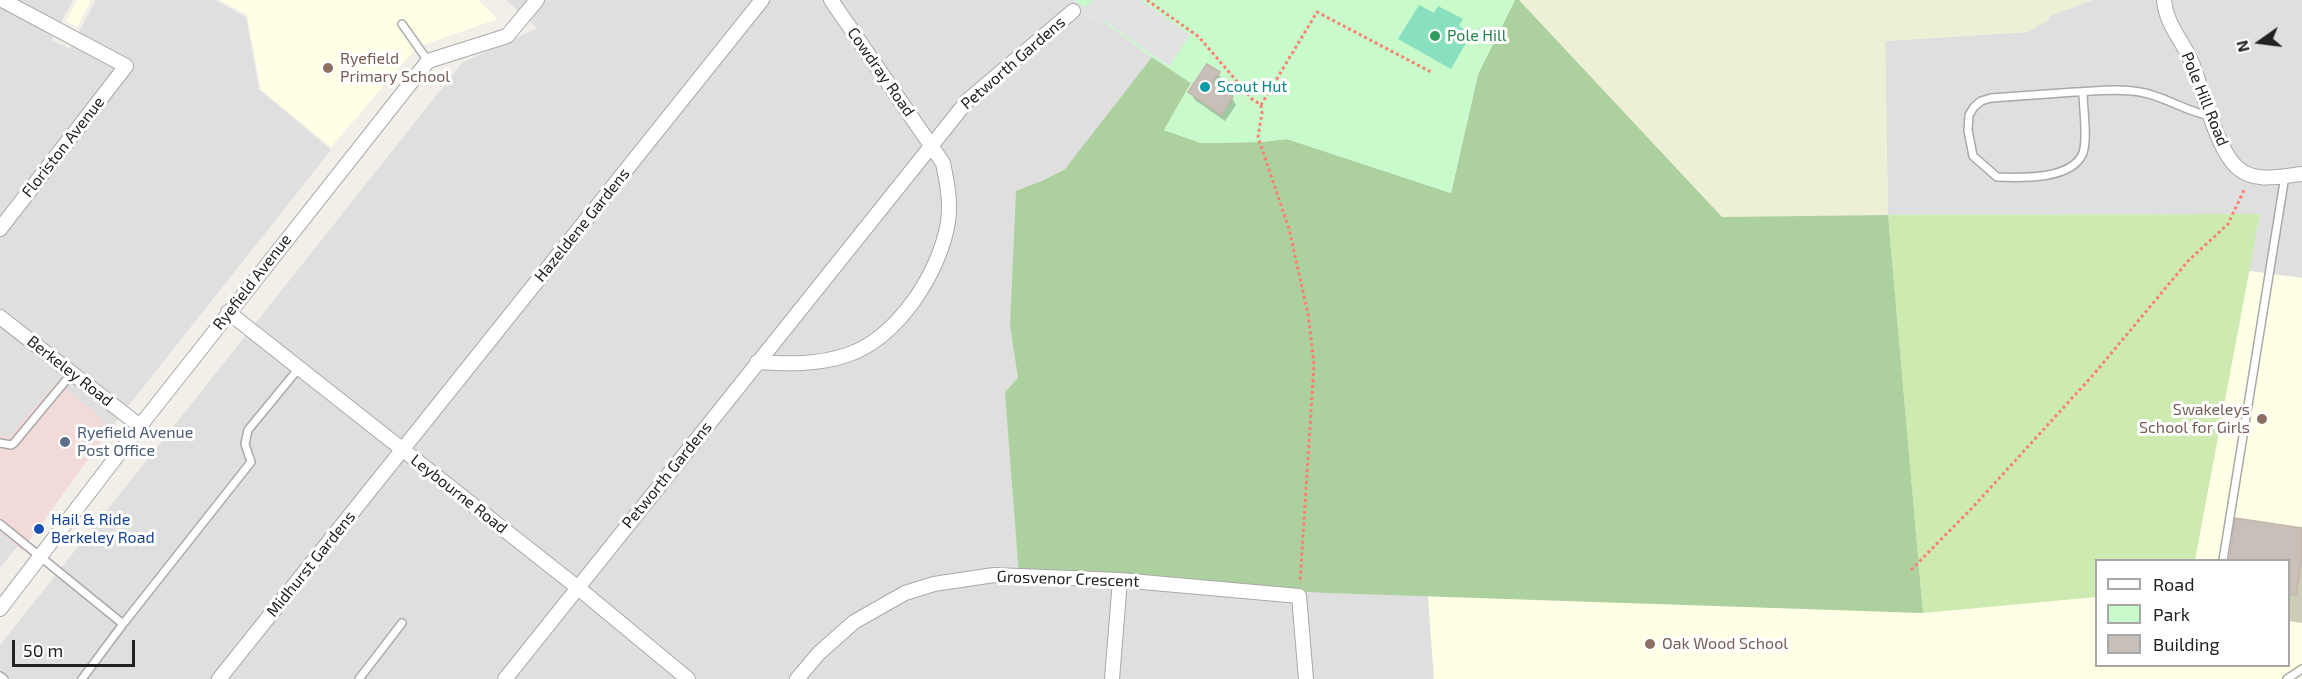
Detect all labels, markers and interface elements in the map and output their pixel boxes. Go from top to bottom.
street label: Petworth Gardens [957,12,1069,114]
north arrow [2230,12,2290,72]
street label: Cowdray Road [843,24,919,120]
place label: Pole Hill [1447,26,1507,46]
marker: Pole Hill [1428,29,1442,43]
text: N [2231,39,2253,54]
place label: Ryefield Primary School [340,49,450,87]
street label: Pole Hill Road [2177,49,2233,149]
marker: Ryefield Primary School [321,61,335,75]
place label: Scout Hut [1217,77,1287,97]
marker: Scout Hut [1198,80,1212,94]
street label: Floriston Avenue [18,93,108,201]
street label: Hazeldene Gardens [530,164,634,286]
street label: Ryefield Avenue [209,230,295,334]
street label: Berkeley Road [23,332,117,410]
place label: Swakeleys School for Girls [2139,400,2250,438]
marker: Swakeleys School for Girls [2255,412,2269,426]
street label: Petworth Gardens [618,418,716,532]
place label: Ryefield Avenue Post Office [77,423,193,461]
marker: Ryefield Avenue Post Office [58,435,72,449]
street label: Leybourne Road [407,450,511,538]
street label: Midhurst Gardens [263,507,359,621]
place label: Hail & Ride Berkeley Road [51,510,155,548]
marker: Hail & Ride Berkeley Road [32,522,46,536]
legend [2095,559,2290,667]
street label: Grosvenor Crescent [996,567,1140,591]
text: Road [2153,573,2194,595]
text: Park [2153,603,2190,625]
scale bar [15,628,138,666]
text: Building [2153,633,2220,655]
place label: Oak Wood School [1662,634,1788,654]
marker: Oak Wood School [1643,637,1657,651]
text: 50 m [23,639,63,661]

